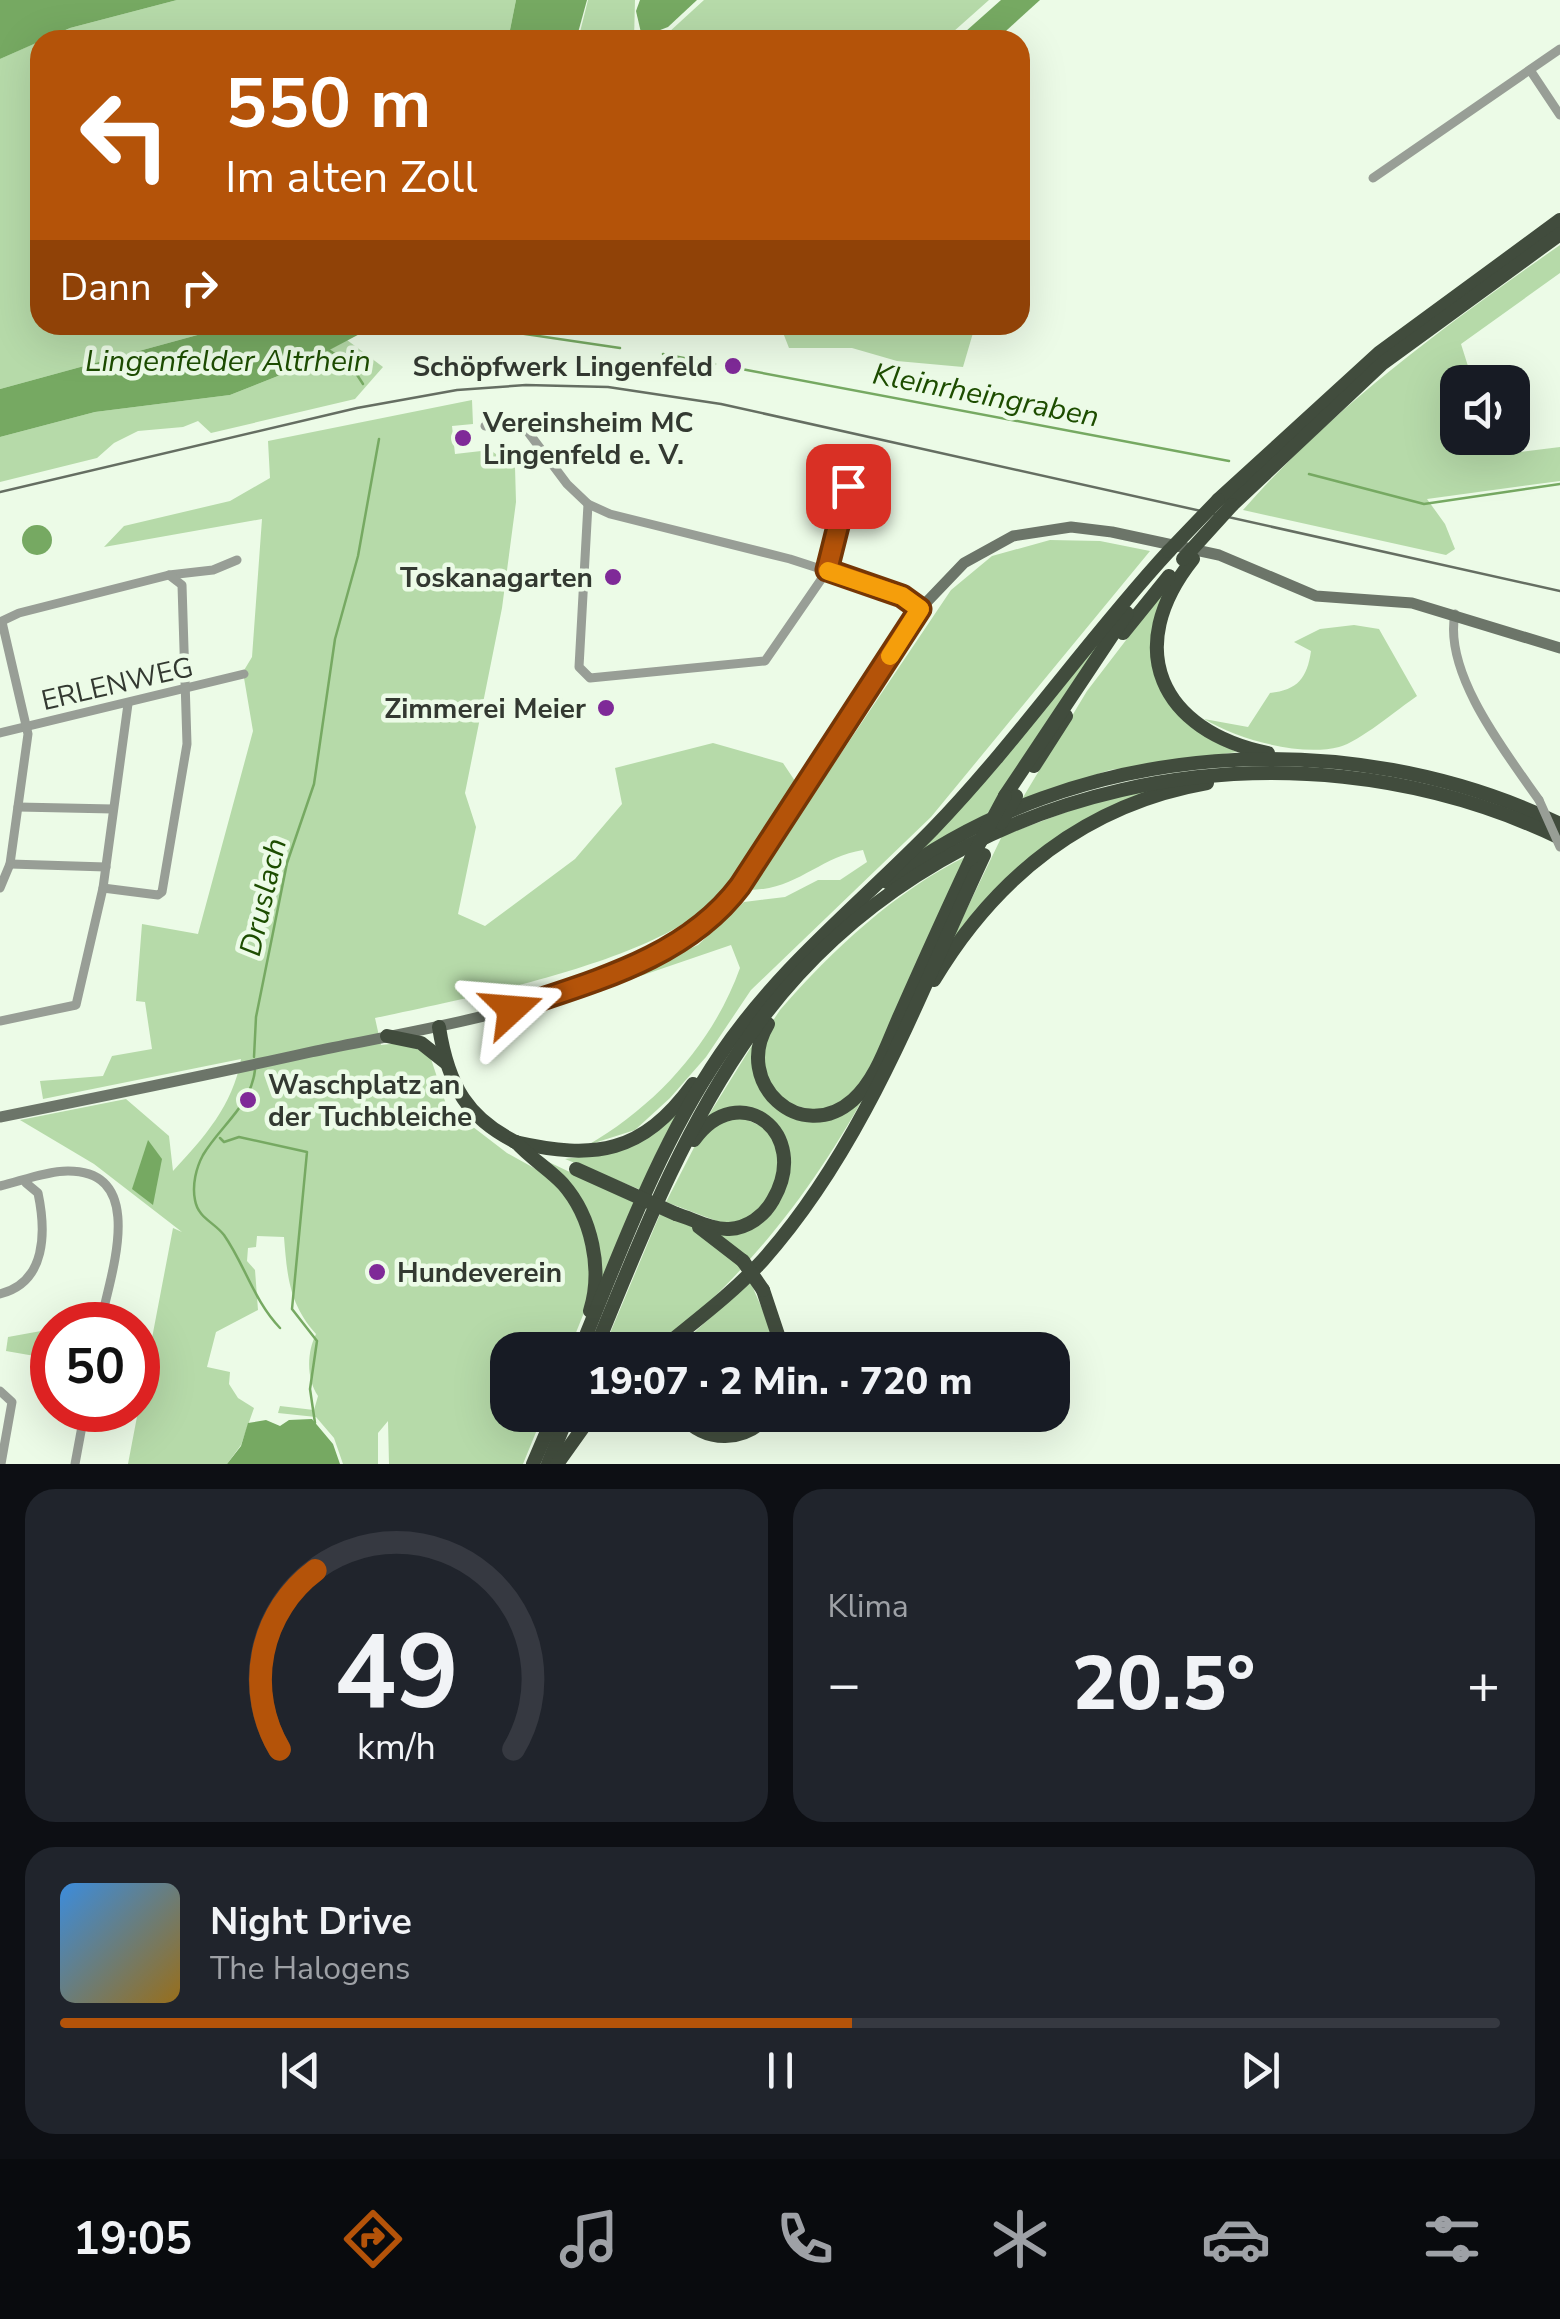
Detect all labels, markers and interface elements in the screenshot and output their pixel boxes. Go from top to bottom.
text: 550 m [225,56,431,152]
icon: left [60,70,190,200]
text: Im alten Zoll [225,147,477,208]
icon: right [172,260,227,315]
text: Dann [60,262,152,313]
water label: Lingenfelder Altrhein [85,341,371,382]
place label: Schöpfwerk Lingenfeld [412,348,713,386]
water label: Kleinrheingraben [869,353,1103,438]
marker: Schöpfwerk Lingenfeld [722,355,744,377]
map controls [1440,365,1530,455]
button: sound [1440,365,1530,455]
place label: Vereinsheim MC Lingenfeld e. V. [482,404,694,474]
marker: Vereinsheim MC Lingenfeld e. V. [452,427,474,449]
pin [806,444,891,529]
icon: arrive [821,459,876,514]
place label: Toskanagarten [400,559,593,597]
marker: Toskanagarten [602,566,624,588]
street label: ERLENWEG [38,648,197,720]
place label: Zimmerei Meier [384,690,586,728]
marker: Zimmerei Meier [595,697,617,719]
water label: Druslach [230,834,297,960]
position arrow [460,957,564,1061]
place label: Waschplatz an der Tuchbleiche [268,1066,472,1136]
marker: Waschplatz an der Tuchbleiche [237,1089,259,1111]
place label: Hundeverein [397,1254,562,1292]
marker: Hundeverein [366,1261,388,1283]
speed limit sign: 50 [30,1302,160,1432]
text: 19:07 · 2 Min. · 720 m [587,1356,973,1407]
text: Klima [828,1585,909,1628]
text: 49 [334,1602,459,1744]
text: 20.5° [1072,1633,1255,1735]
text: − [828,1647,861,1722]
text: + [1467,1647,1500,1722]
text: km/h [357,1723,436,1772]
text: Night Drive [210,1896,412,1947]
text: The Halogens [210,1947,410,1990]
icon: previous [273,2043,328,2098]
icon: pause [753,2043,808,2098]
icon: next [1233,2043,1288,2098]
icon: directions [338,2204,408,2274]
icon: music [554,2204,624,2274]
icon: phone [770,2204,840,2274]
icon: climate [985,2204,1055,2274]
icon: car [1201,2204,1271,2274]
icon: filters [1417,2204,1487,2274]
text: 19:05 [73,2209,192,2270]

